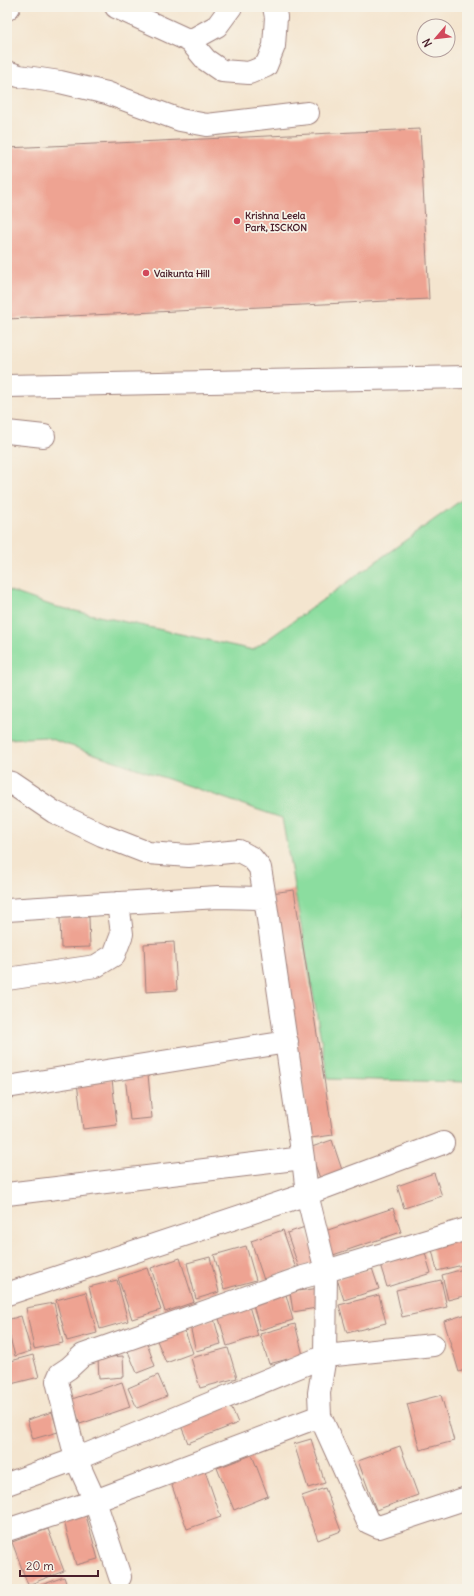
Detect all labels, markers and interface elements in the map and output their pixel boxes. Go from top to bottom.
north arrow [416,18,456,58]
text: N [419,36,435,49]
place label: Krishna Leela Park, ISCKON [245,209,307,234]
marker: Krishna Leela Park, ISCKON [232,216,242,226]
place label: Vaikunta Hill [154,267,210,280]
marker: Vaikunta Hill [141,268,151,278]
scale bar [20,1552,98,1578]
text: 20 m [26,1558,54,1573]

